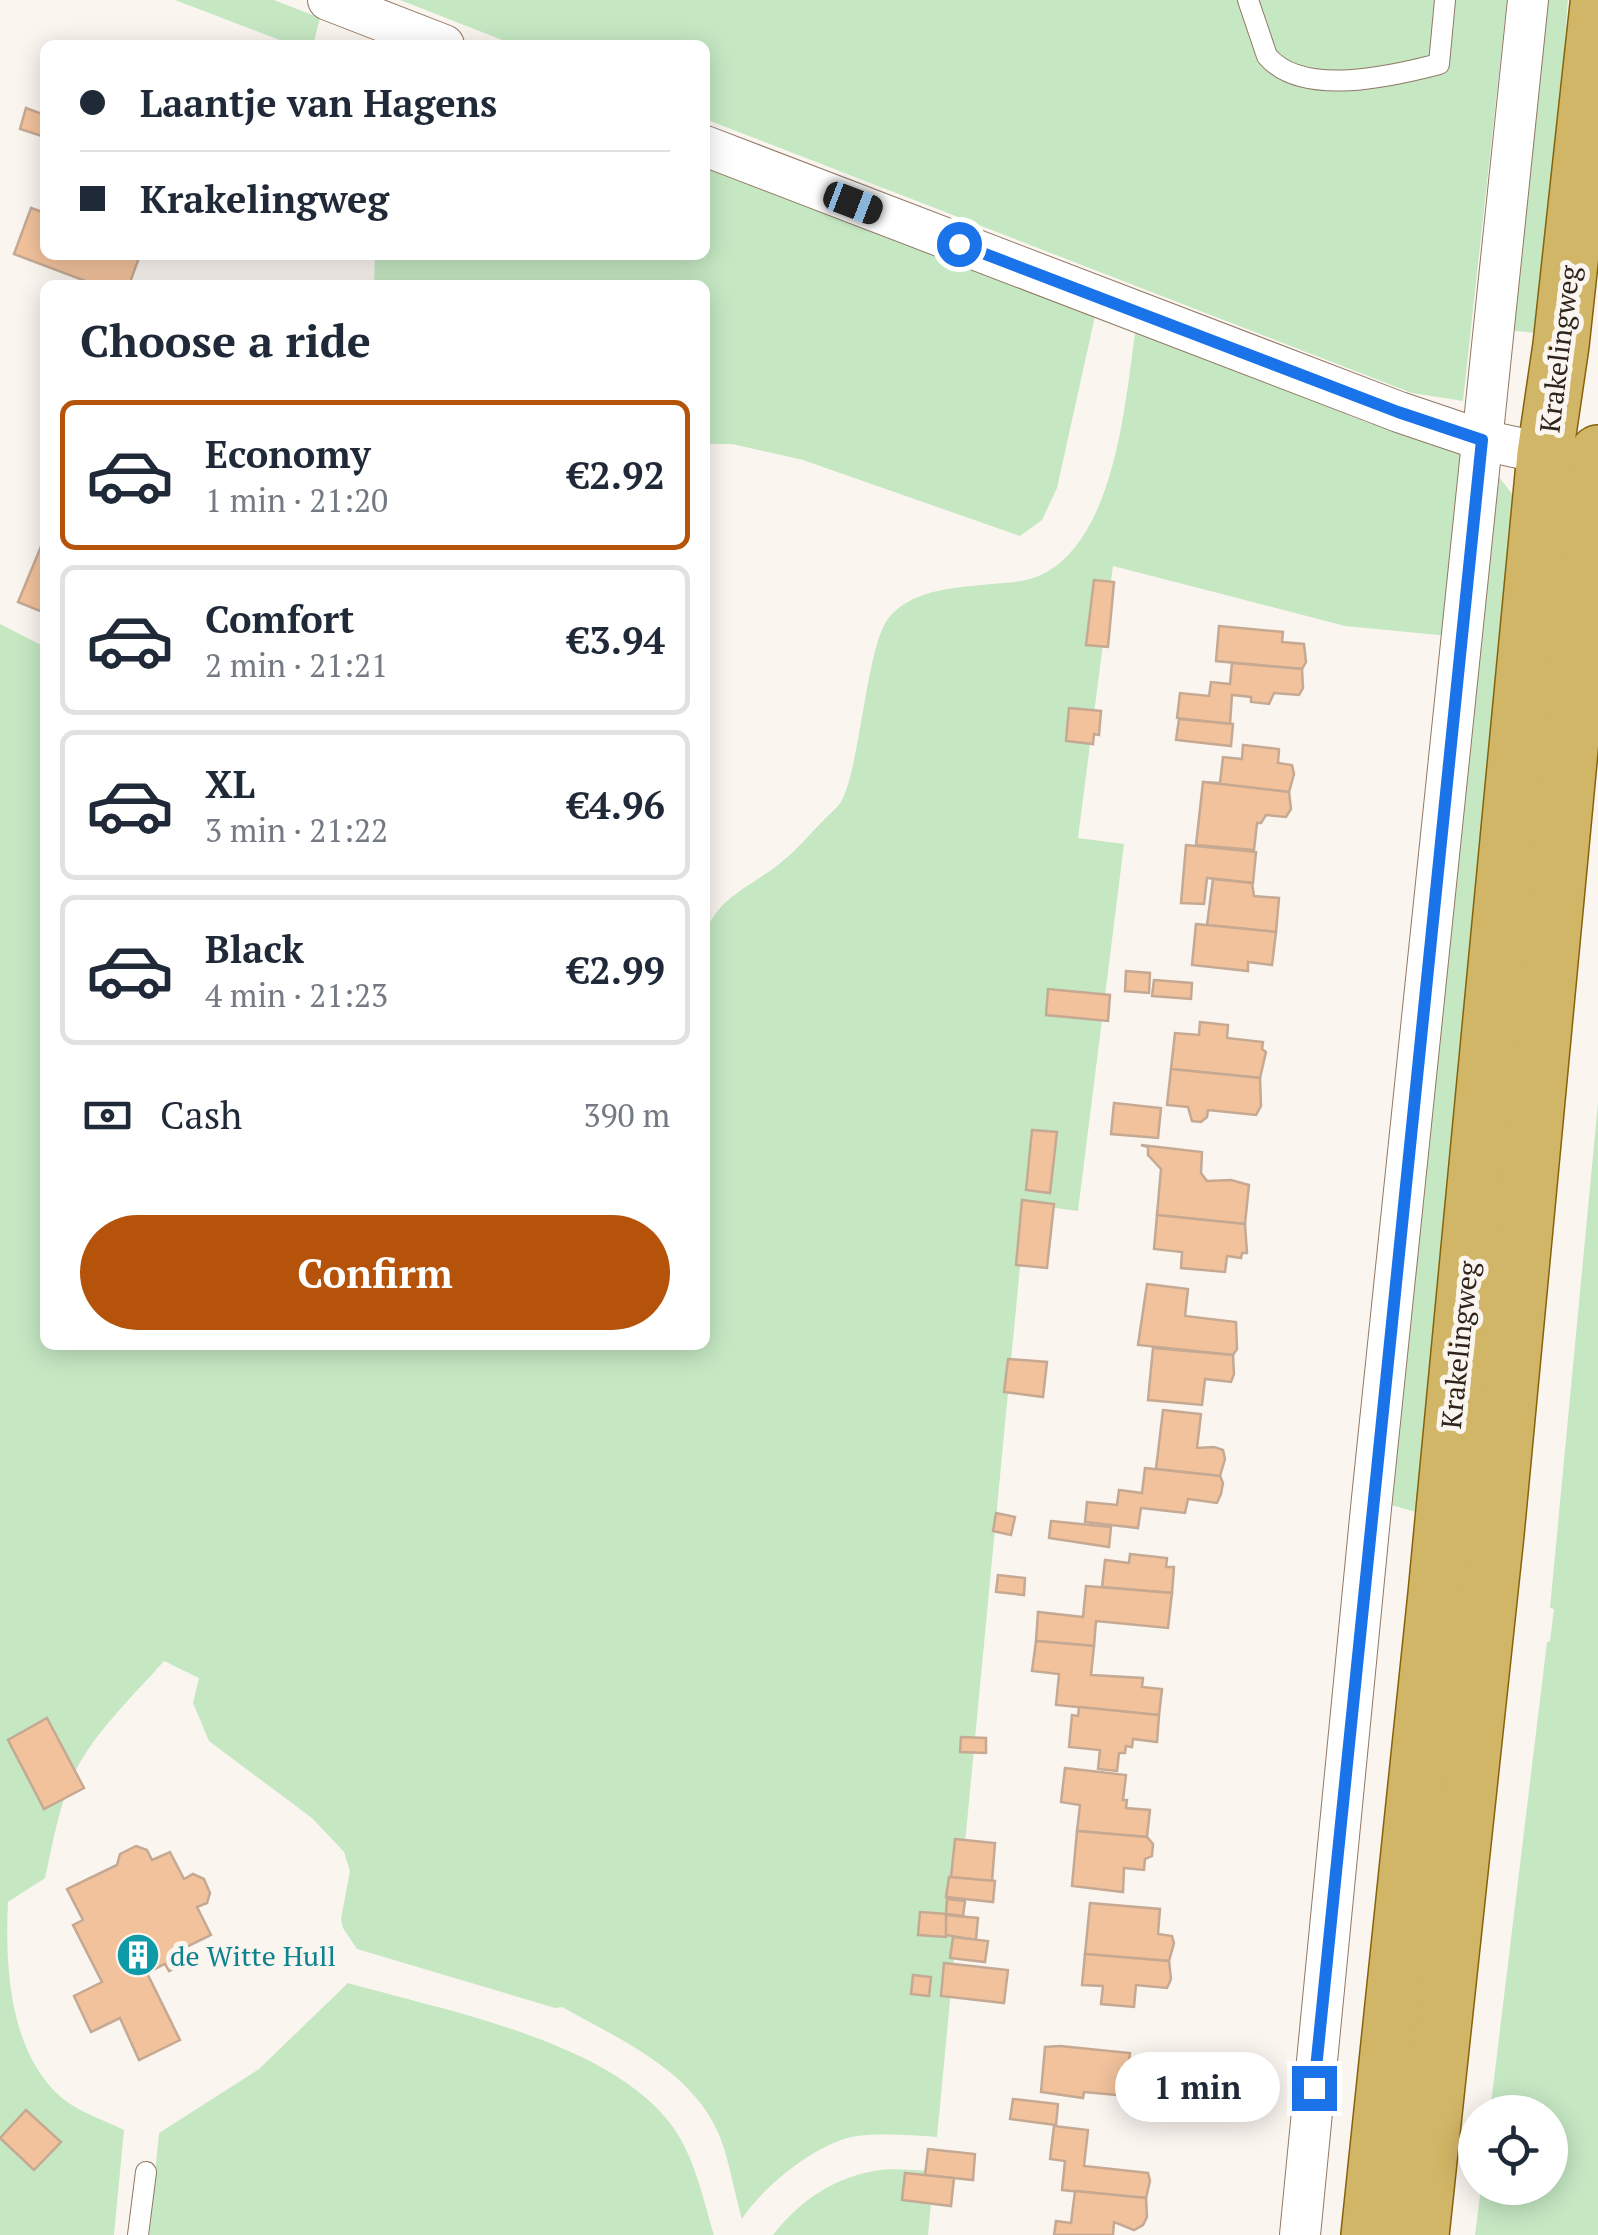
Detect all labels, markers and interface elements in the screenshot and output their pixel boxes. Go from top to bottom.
text: Laantje van Hagens [140,78,497,128]
text: Krakelingweg [140,174,389,224]
car [820,178,886,228]
route start [937,222,982,267]
street label: Krakelingweg [1530,262,1588,435]
text: Choose a ride [80,310,371,370]
text: Economy [205,429,371,479]
icon: car [85,430,175,520]
text: €2.92 [568,450,665,500]
text: 1 min · 21:20 [205,479,388,521]
text: Comfort [205,594,354,644]
icon: car [85,595,175,685]
text: €3.94 [568,615,665,665]
text: 2 min · 21:21 [205,644,388,686]
text: XL [205,759,255,809]
icon: car [85,760,175,850]
text: €4.96 [568,780,665,830]
text: 3 min · 21:22 [205,809,388,851]
text: Black [205,924,304,974]
icon: car [85,925,175,1015]
text: €2.99 [568,945,665,995]
text: 4 min · 21:23 [205,974,388,1016]
icon: cash [80,1088,135,1143]
text: Cash [160,1090,242,1140]
text: 390 m [583,1094,670,1136]
button: Confirm [80,1215,670,1330]
street label: Krakelingweg [1432,1258,1486,1431]
building icon: de Witte Hull [115,1932,161,1978]
place label: de Witte Hull [170,1937,336,1974]
callout: 1 min [1114,2053,1279,2123]
text: 1 min [1154,2066,1241,2108]
route end [1292,2066,1337,2111]
map controls [1458,2095,1568,2205]
button: locate [1458,2095,1568,2205]

